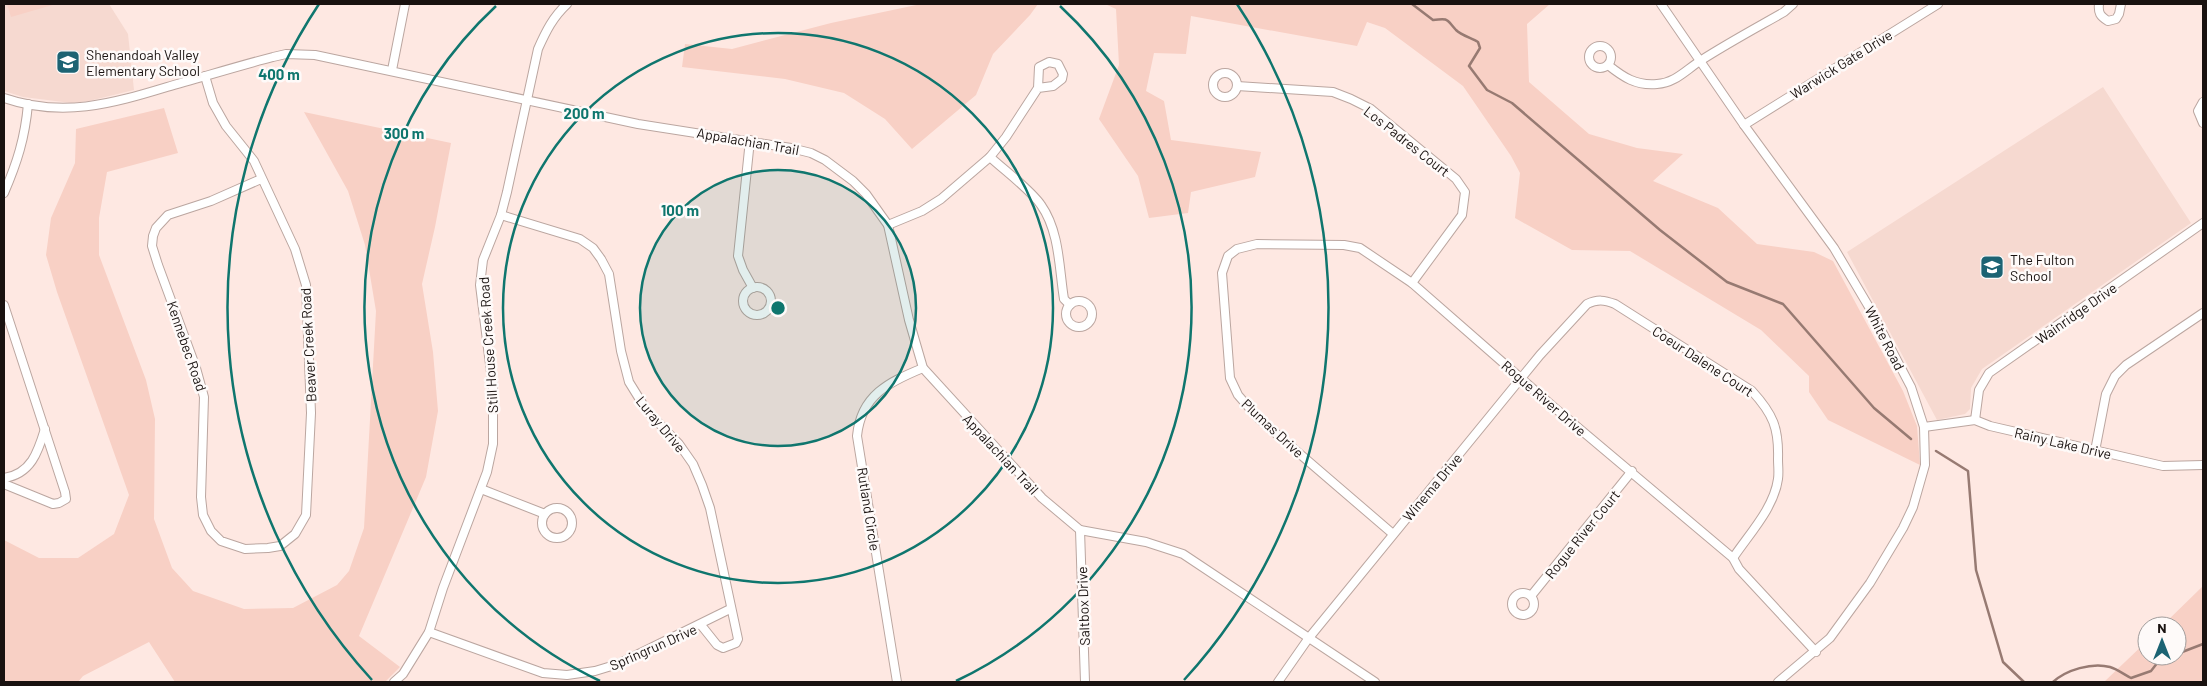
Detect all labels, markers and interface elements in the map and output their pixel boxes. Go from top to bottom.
street label: Warwick Gate Drive [1787,26,1895,102]
place label: Shenandoah Valley Elementary School [86,46,200,79]
school or university icon: Shenandoah Valley Elementary School [55,49,81,75]
text: 400 m [258,65,300,83]
street label: Los Padres Court [1361,102,1453,180]
text: 200 m [563,104,605,122]
text: 300 m [384,124,424,142]
street label: Appalachian Trail [695,124,801,158]
text: 100 m [661,201,699,219]
place label: The Fulton School [2010,251,2074,284]
school or university icon: The Fulton School [1979,254,2005,280]
street label: Still House Creek Road [475,276,501,414]
street label: Wainridge Drive [2032,279,2120,347]
street label: Beaver Creek Road [297,288,319,402]
street label: Kennebec Road [164,299,210,393]
centre of rings [769,299,787,317]
street label: White Road [1862,303,1908,373]
street label: Coeur Dalene Court [1649,322,1757,400]
street label: Rogue River Drive [1498,357,1590,439]
street label: Luray Drive [633,392,689,456]
street label: Plumas Drive [1239,395,1307,461]
street label: Appalachian Trail [959,410,1043,498]
street label: Rainy Lake Drive [2013,424,2113,462]
street label: Winema Drive [1399,450,1465,524]
street label: Rutland Circle [854,466,884,552]
street label: Rogue River Court [1541,486,1623,582]
street label: Saltbox Drive [1073,566,1093,646]
north arrow [2137,616,2187,666]
text: N [2157,619,2167,636]
street label: Springrun Drive [607,620,699,674]

